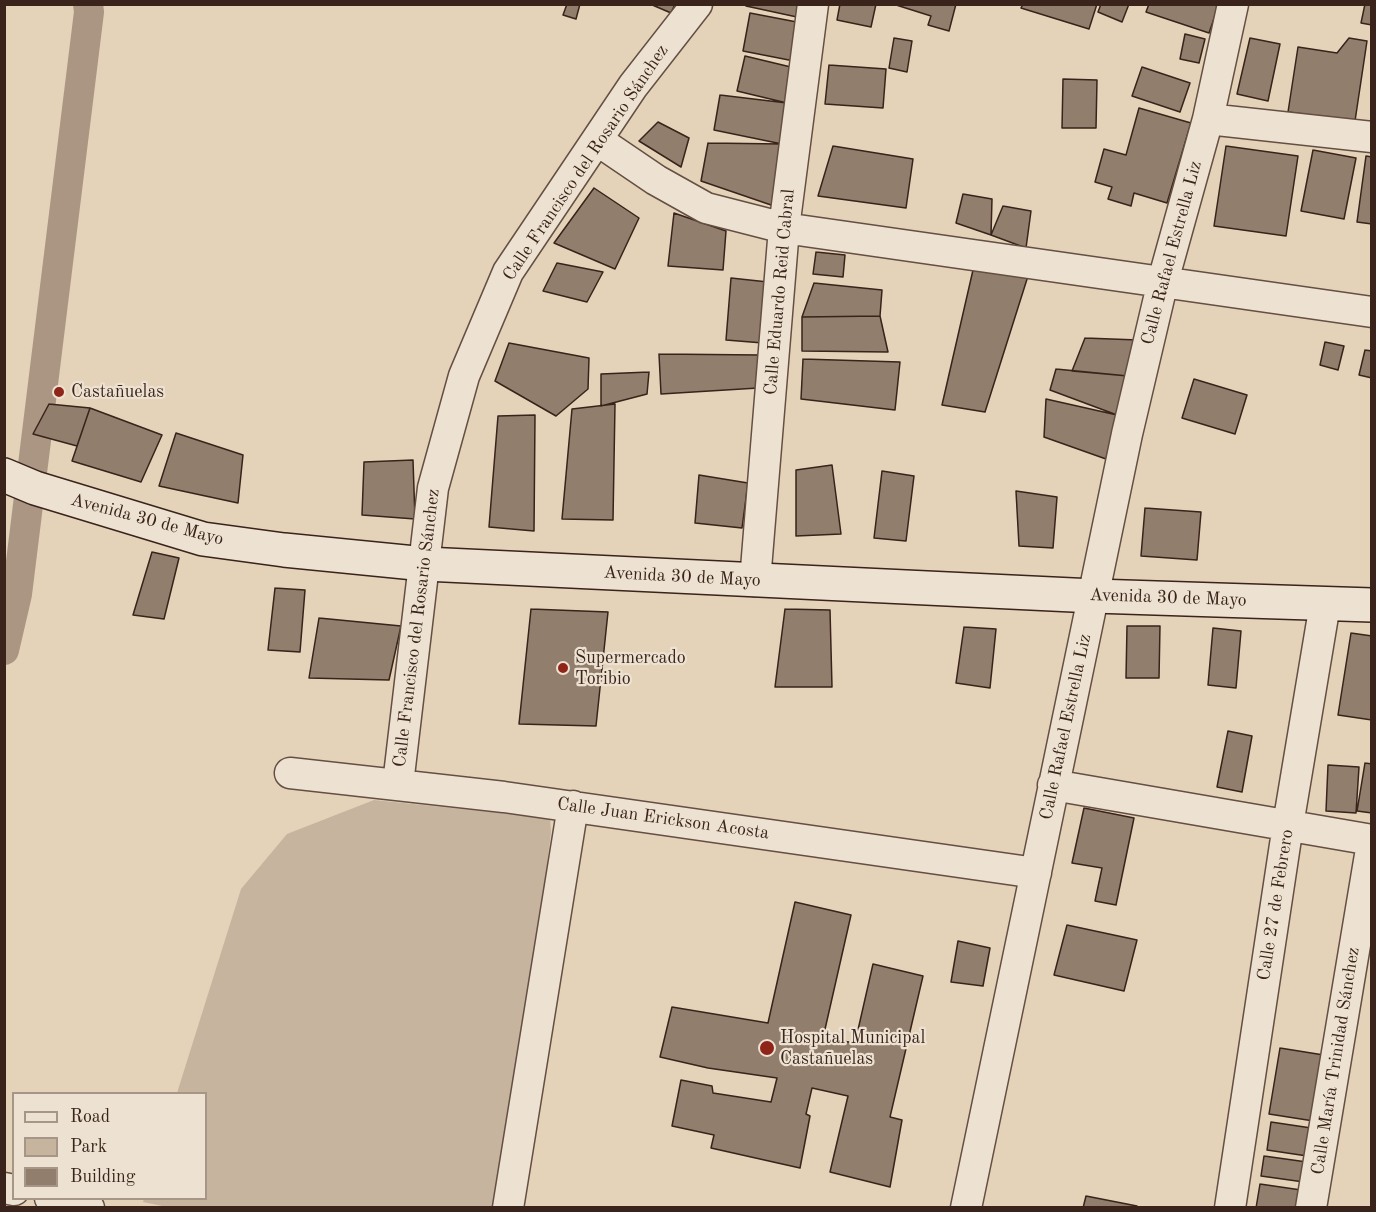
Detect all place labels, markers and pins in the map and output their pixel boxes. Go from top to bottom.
place label: Castañuelas [71,381,164,403]
marker: Castañuelas [52,385,66,399]
place label: Supermercado Toribio [575,647,686,690]
marker: Supermercado Toribio [556,661,570,675]
place label: Hospital Municipal Castañuelas [780,1027,925,1070]
marker: Hospital Municipal Castañuelas [758,1039,776,1057]

